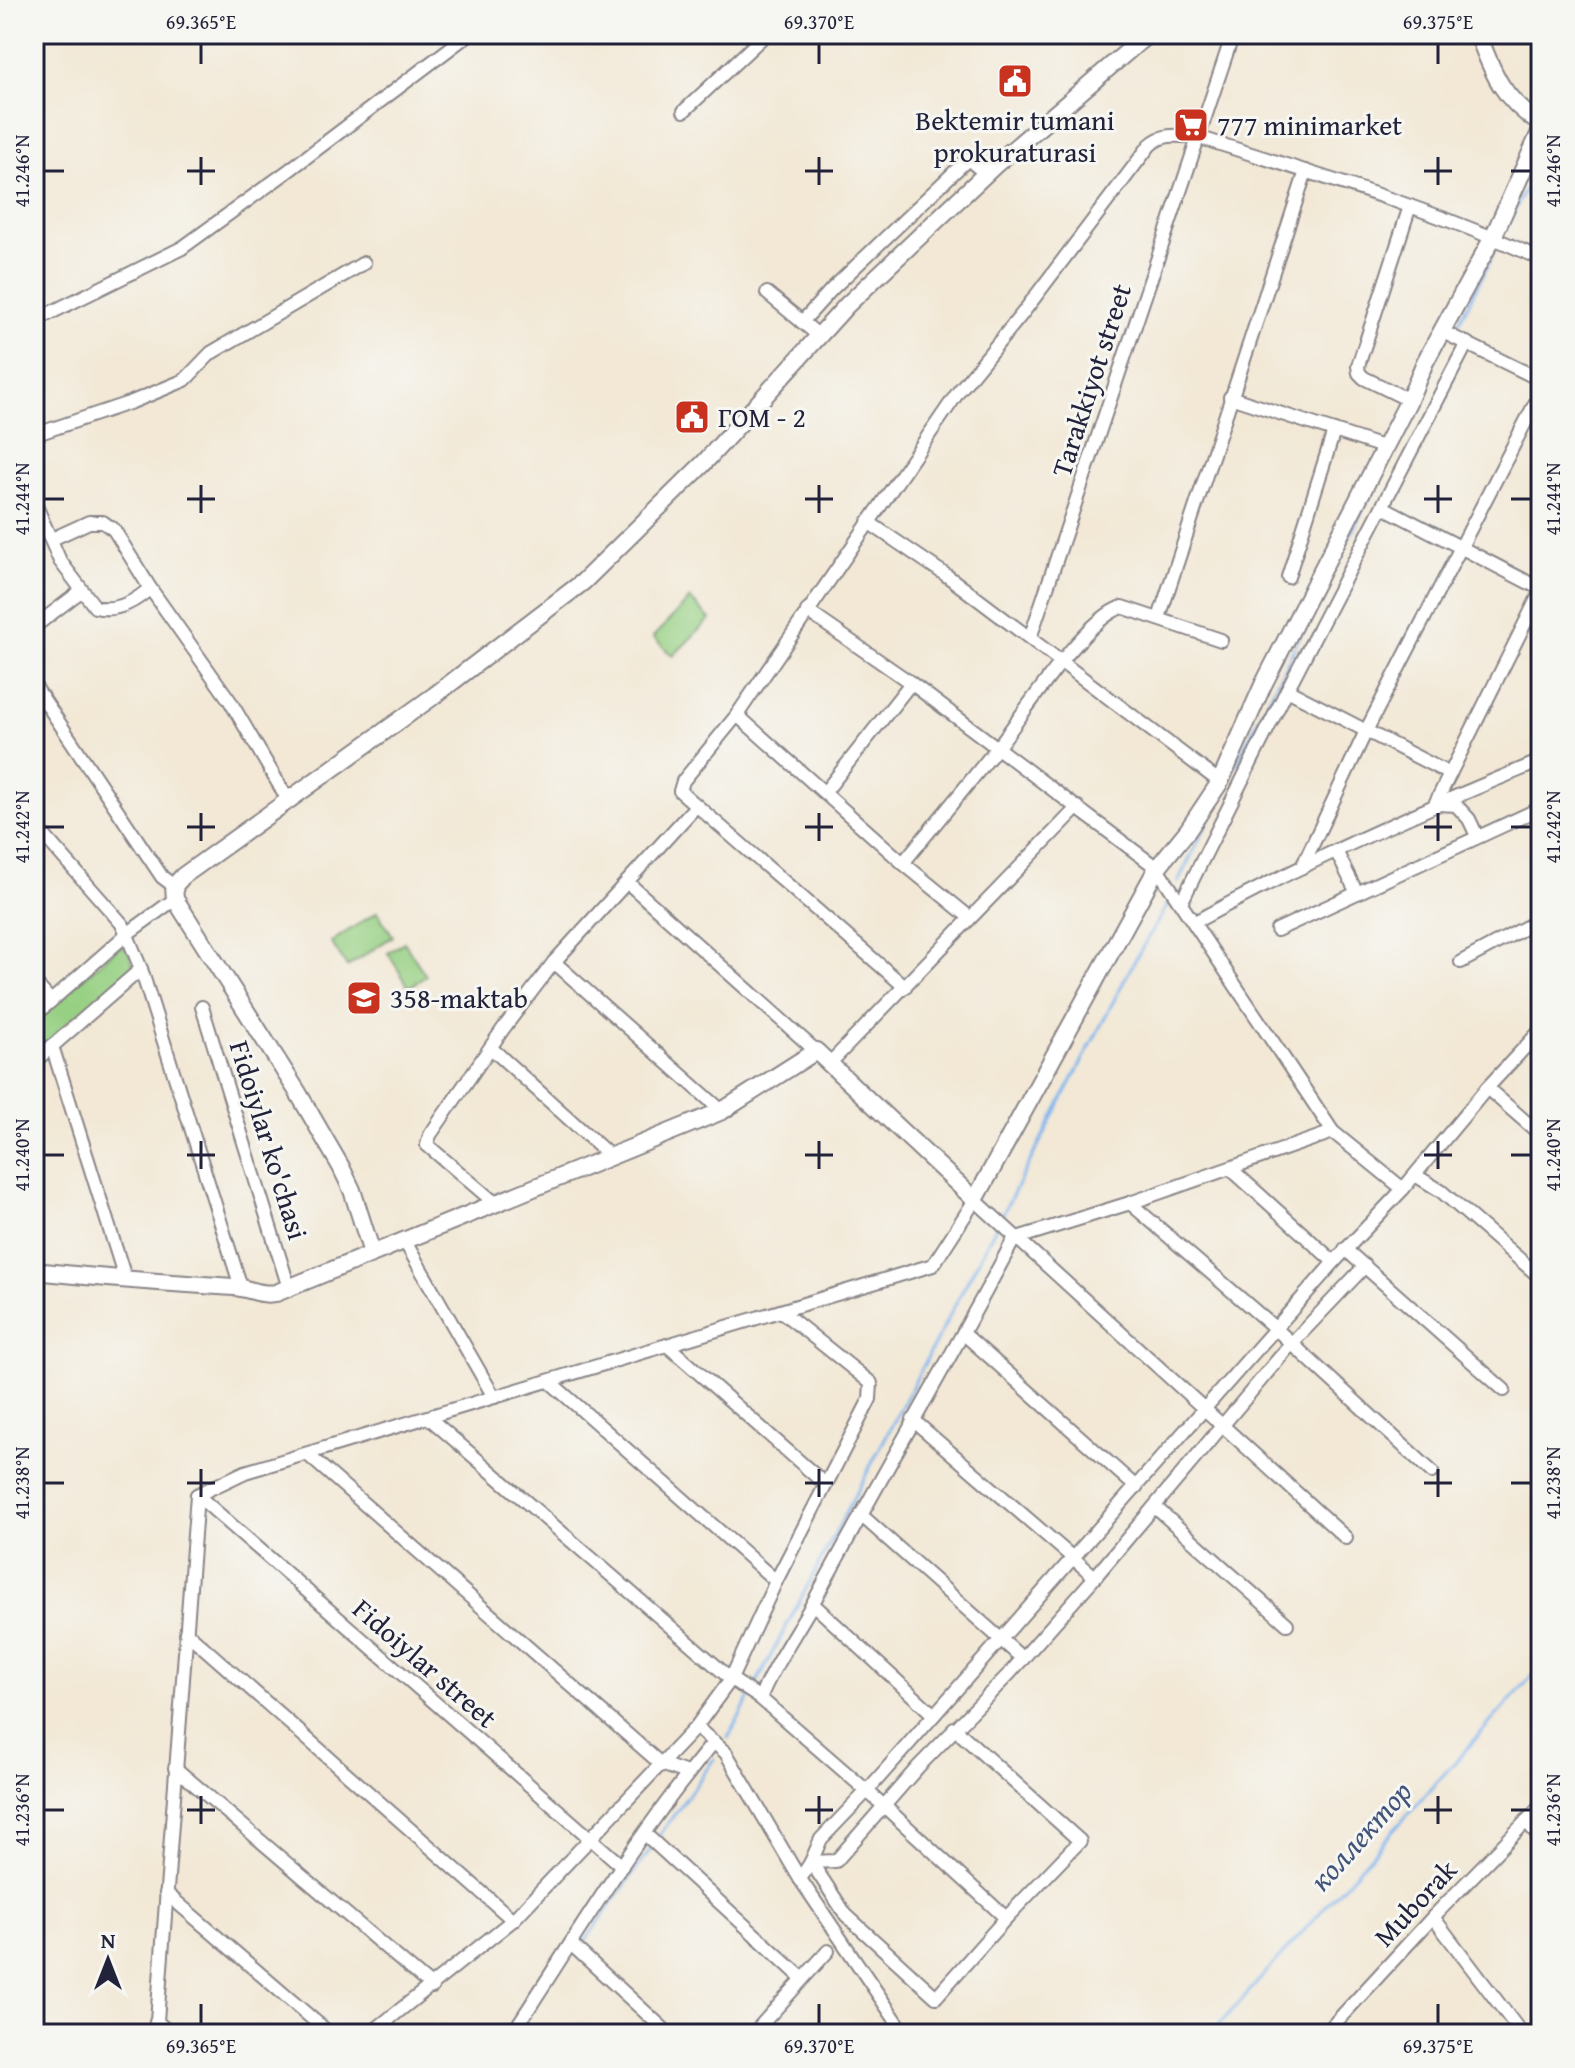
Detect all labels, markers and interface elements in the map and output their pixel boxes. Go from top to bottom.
text: 69.365°E [166,7,236,36]
text: 69.370°E [784,7,854,36]
text: 69.375°E [1403,7,1473,36]
public building icon: Bektemir tumani prokuraturasi [996,62,1034,100]
place label: Bektemir tumani prokuraturasi [915,99,1115,172]
place label: 777 minimarket [1217,104,1402,145]
supermarket icon: 777 minimarket [1172,106,1210,144]
text: 41.246°N [7,134,36,208]
text: 41.246°N [1538,134,1567,208]
street label: Tarakkiyot street [1040,278,1141,482]
place label: ГОМ - 2 [718,396,806,437]
public building icon: ГОМ - 2 [673,398,711,436]
text: 41.244°N [7,462,36,536]
text: 41.244°N [1538,462,1567,536]
text: 41.242°N [7,790,36,864]
text: 41.242°N [1538,790,1567,864]
place label: 358-maktab [390,977,528,1018]
school or university icon: 358-maktab [345,979,383,1017]
street label: Fidoiylar ko'chasi [220,1035,319,1245]
text: 41.240°N [7,1118,36,1192]
text: 41.240°N [1538,1118,1567,1192]
text: 41.238°N [7,1446,36,1520]
text: 41.238°N [1538,1446,1567,1520]
street label: Fidoiylar street [344,1588,507,1737]
water label: коллектор [1299,1770,1422,1900]
text: 41.236°N [7,1773,36,1847]
text: 41.236°N [1538,1773,1567,1847]
street label: Muborak [1364,1849,1466,1955]
north arrow [68,1920,148,2000]
text: N [101,1924,116,1956]
text: 69.365°E [166,2031,236,2060]
text: 69.370°E [784,2031,854,2060]
text: 69.375°E [1403,2031,1473,2060]

